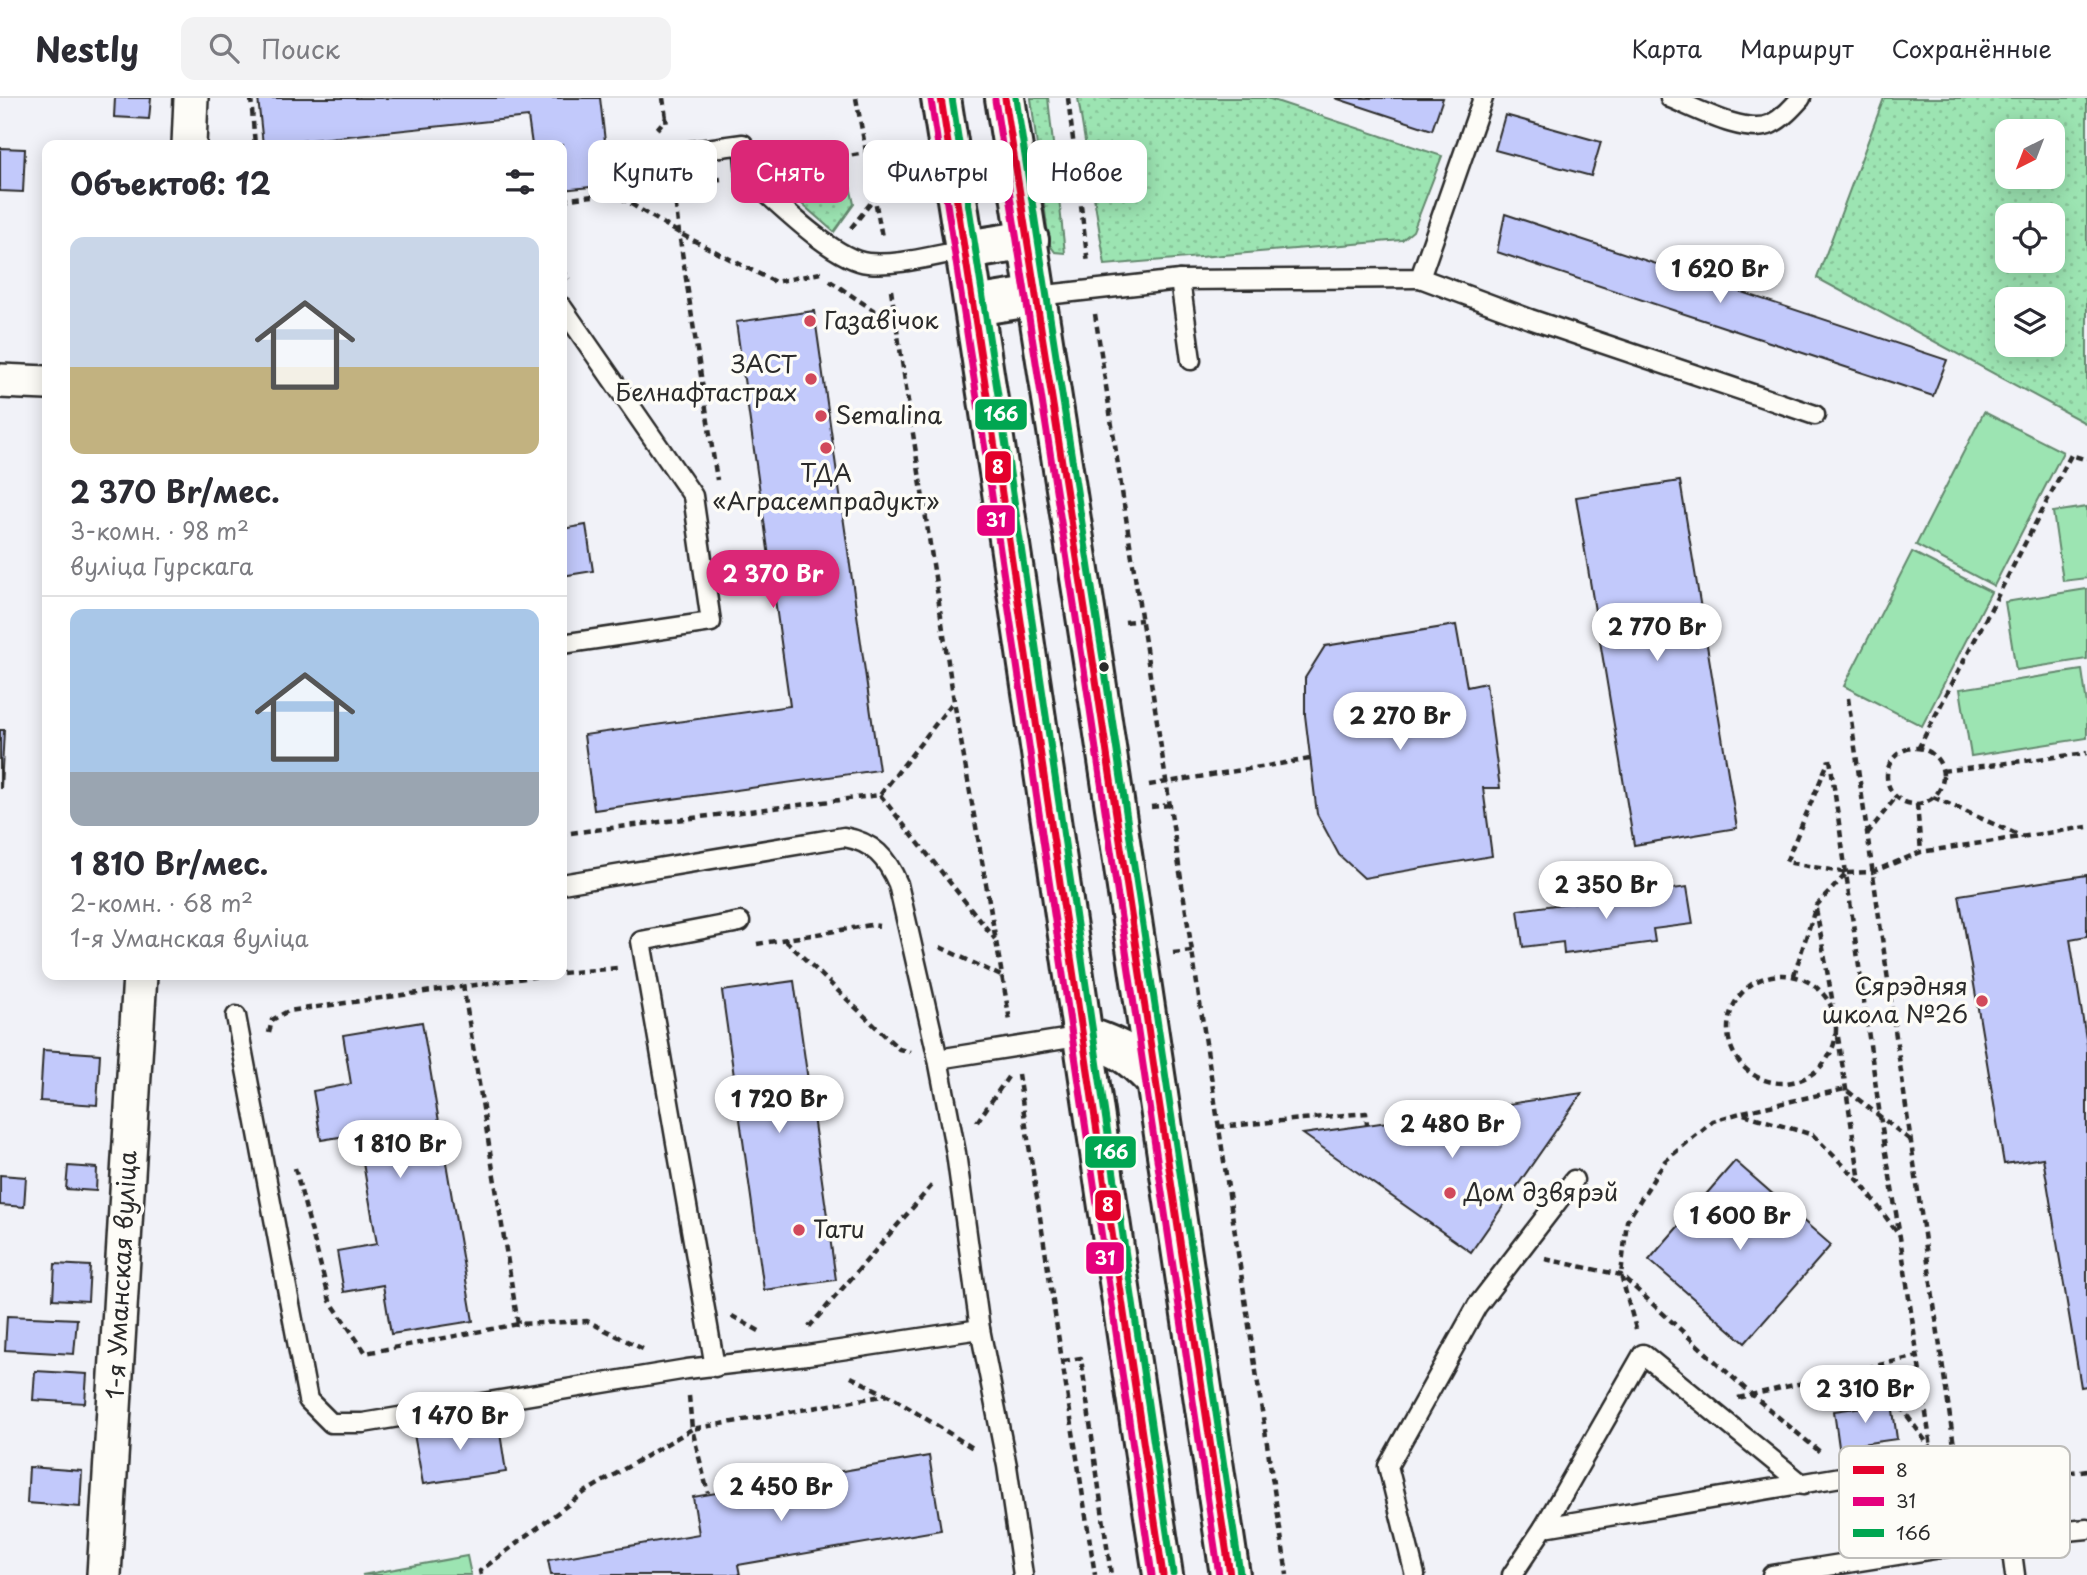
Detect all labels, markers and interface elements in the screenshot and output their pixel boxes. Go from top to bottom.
search box [181,17,671,80]
text: Nestly [35,23,139,73]
icon: search [205,29,243,67]
text: Поиск [261,29,340,68]
text: Карта [1631,30,1702,66]
text: Маршрут [1740,30,1854,66]
text: Сохранённые [1892,30,2052,66]
north arrow [1995,119,2065,189]
map controls [1995,119,2065,357]
chip: Купить [588,140,717,203]
chip: Снять [731,140,849,203]
chip: Фильтры [863,140,1013,203]
chip: Новое [1027,140,1147,203]
text: Объектов: 12 [70,160,271,205]
icon: filters [501,163,539,201]
button: locate [1995,203,2065,273]
pin: 1 620 Br [1648,246,1792,305]
text: 1 620 Br [1671,250,1769,285]
icon: home [242,282,368,408]
button: layers [1995,287,2065,357]
place label: Газавічок [824,301,939,337]
marker: Газавічок [802,313,818,329]
place label: ЗАСТ Белнафтастрах [616,345,798,409]
marker: ЗАСТ Белнафтастрах [803,371,819,387]
place label: Semalina [835,396,942,432]
line badge: 166 [974,398,1028,431]
text: 166 [984,399,1018,427]
marker: Semalina [813,408,829,424]
marker: ТДА «Аграсемпрадукт» [818,440,834,456]
line badge: 8 [984,450,1012,484]
text: 8 [992,452,1004,480]
place label: ТДА «Аграсемпрадукт» [713,454,939,518]
text: 2 370 Br/мес. [70,468,280,513]
line badge: 31 [976,504,1016,537]
text: 31 [986,505,1006,533]
text: 3-комн. · 98 m² [70,513,249,548]
text: вуліца Гурскага [70,548,253,583]
pin: 2 370 Br [701,550,845,610]
text: 2 370 Br [722,555,824,590]
pin: 2 770 Br [1585,603,1729,663]
text: 2 770 Br [1608,608,1706,643]
icon: home [242,654,368,780]
unlabelled marker [1097,660,1111,674]
pin: 2 270 Br [1328,692,1472,752]
text: 2 270 Br [1349,697,1451,732]
text: 1 810 Br/мес. [70,840,268,885]
pin: 2 350 Br [1534,862,1678,921]
text: 2 350 Br [1555,866,1657,901]
text: 2-комн. · 68 m² [70,885,253,920]
text: 1-я Уманская вуліца [70,920,309,955]
place label: Сярэдняя школа №26 [1822,967,1968,1031]
marker: Сярэдняя школа №26 [1974,993,1990,1009]
pin: 1 720 Br [707,1076,851,1135]
text: 1 720 Br [731,1080,827,1115]
pin: 2 480 Br [1380,1100,1524,1160]
text: 2 480 Br [1400,1105,1504,1140]
pin: 1 810 Br [328,1121,472,1180]
text: 1 810 Br [354,1125,446,1160]
line badge: 166 [1084,1135,1137,1169]
text: 166 [1094,1137,1128,1165]
street label: 1-я Уманская вуліца [96,1149,145,1400]
place label: Дом дзвярэй [1463,1173,1618,1209]
marker: Дом дзвярэй [1442,1185,1458,1201]
line badge: 8 [1094,1189,1122,1222]
text: 8 [1102,1190,1114,1218]
pin: 1 600 Br [1668,1192,1812,1252]
text: 1 600 Br [1689,1197,1791,1232]
place label: Тати [813,1210,865,1246]
marker: Тати [791,1222,807,1238]
line badge: 31 [1085,1241,1125,1275]
text: 31 [1095,1243,1115,1271]
pin: 2 310 Br [1793,1366,1937,1425]
text: 2 310 Br [1816,1370,1914,1405]
pin: 1 470 Br [388,1392,532,1452]
text: 1 470 Br [412,1397,508,1432]
legend [1839,1446,2070,1558]
text: 8 [1896,1455,1908,1483]
pin: 2 450 Br [709,1464,853,1523]
text: 2 450 Br [729,1468,833,1503]
text: 31 [1896,1486,1916,1514]
text: 166 [1896,1518,1931,1546]

